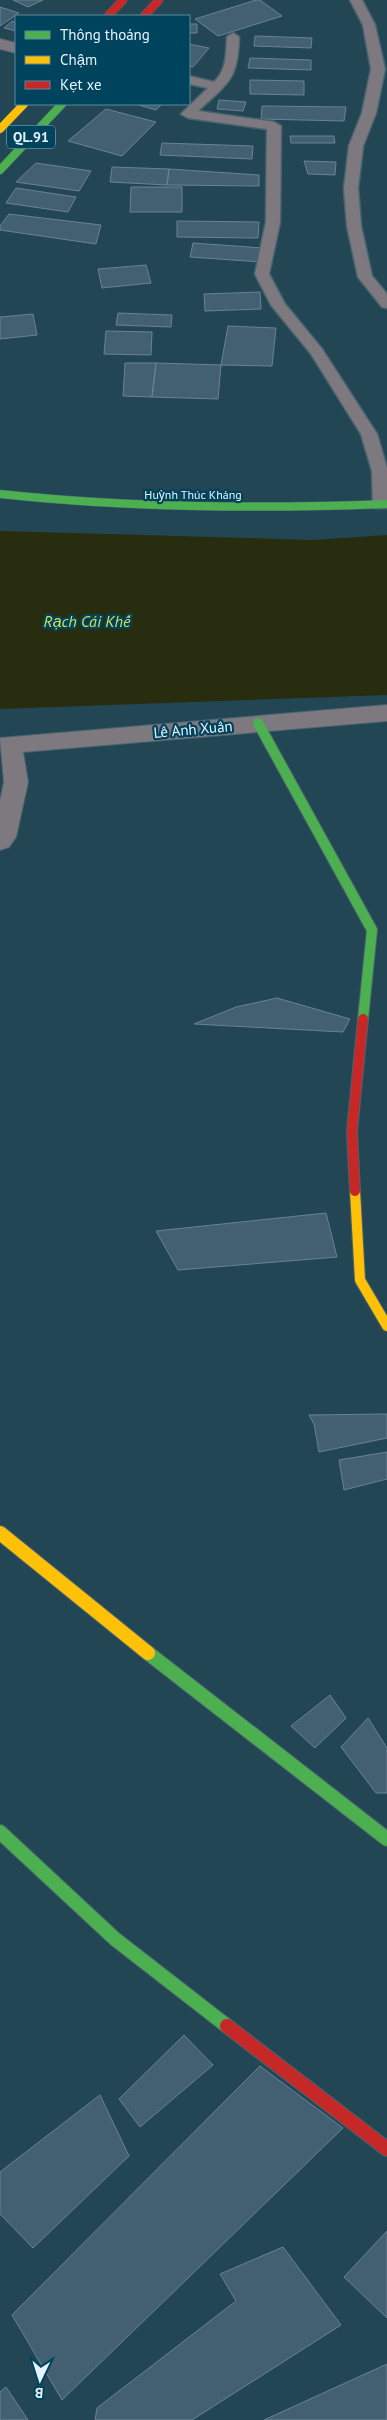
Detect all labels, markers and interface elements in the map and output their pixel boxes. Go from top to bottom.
legend [15,15,190,105]
text: Thông thoáng [60,25,150,44]
text: Chậm [60,50,97,69]
text: Kẹt xe [60,75,102,94]
road number: QL.91 [7,125,55,148]
street label: Huỳnh Thúc Kháng [144,487,242,502]
water label: Rạch Cái Khế [44,611,131,631]
street label: Lê Anh Xuân [153,716,233,742]
north arrow [15,2355,65,2405]
text: B [34,2384,44,2402]

